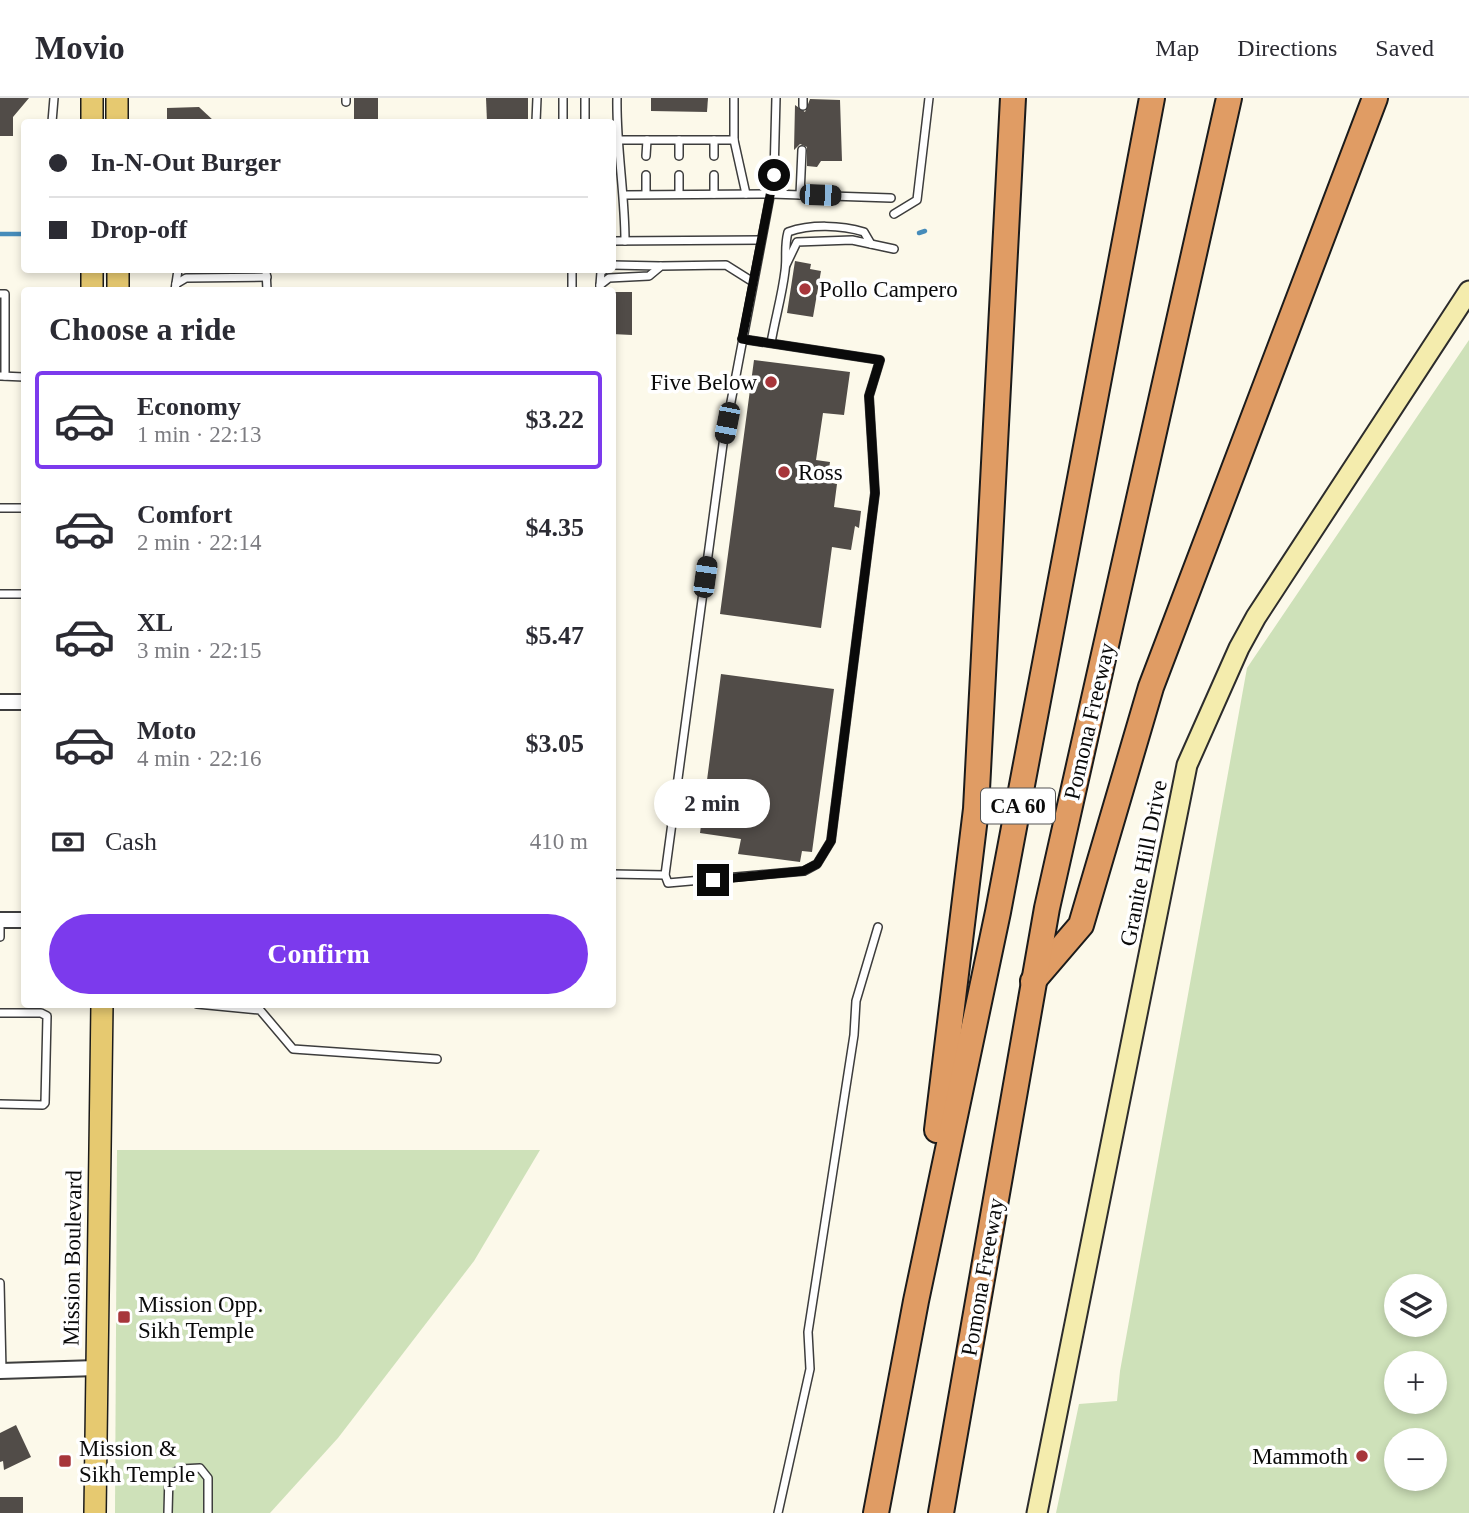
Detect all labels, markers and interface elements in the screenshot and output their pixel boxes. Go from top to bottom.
text: Movio [35,30,125,66]
text: Map [1155,35,1199,61]
text: Directions [1237,35,1337,61]
text: Saved [1375,35,1434,61]
text: In-N-Out Burger [91,148,281,177]
route start [758,159,790,191]
car [799,184,842,206]
text: Drop-off [91,215,187,244]
place label: Pollo Campero [819,277,958,302]
marker: Pollo Campero [797,281,813,297]
text: Choose a ride [49,311,236,347]
place label: Five Below [650,370,757,395]
marker: Five Below [763,374,779,390]
icon: car [53,389,116,452]
text: Economy [137,392,241,421]
car [713,400,742,446]
text: $3.22 [526,405,584,434]
text: 1 min · 22:13 [137,422,262,447]
place label: Ross [798,460,843,485]
marker: Ross [776,464,792,480]
icon: car [53,497,116,560]
text: Comfort [137,500,232,529]
text: $4.35 [526,513,584,542]
text: 2 min · 22:14 [137,530,262,555]
car [692,555,719,599]
icon: car [53,605,116,668]
text: XL [137,608,173,637]
text: $5.47 [526,621,584,650]
text: 3 min · 22:15 [137,638,262,663]
street label: Pomona Freeway [1059,640,1120,802]
icon: car [53,713,116,776]
text: Moto [137,716,196,745]
text: $3.05 [526,729,584,758]
text: 4 min · 22:16 [137,746,262,771]
callout: 2 min [655,778,771,828]
street label: Granite Hill Drive [1115,778,1172,948]
road number: CA 60 [981,788,1055,824]
text: 2 min [684,791,740,816]
icon: cash [49,823,87,861]
text: Cash [105,827,157,856]
text: 410 m [530,829,588,854]
route end [697,864,729,896]
button: Confirm [49,914,588,994]
street label: Mission Boulevard [58,1169,87,1346]
street label: Pomona Freeway [956,1195,1009,1358]
map controls [1384,1274,1447,1491]
button: layers [1384,1274,1447,1337]
place label: Mission Opp. Sikh Temple [138,1292,263,1343]
marker: Mission Opp. Sikh Temple [116,1309,132,1325]
button: + [1384,1351,1447,1414]
button: − [1384,1428,1447,1491]
place label: Mission & Sikh Temple [79,1436,195,1487]
place label: Mammoth [1252,1444,1348,1469]
marker: Mammoth [1354,1448,1370,1464]
marker: Mission & Sikh Temple [57,1453,73,1469]

